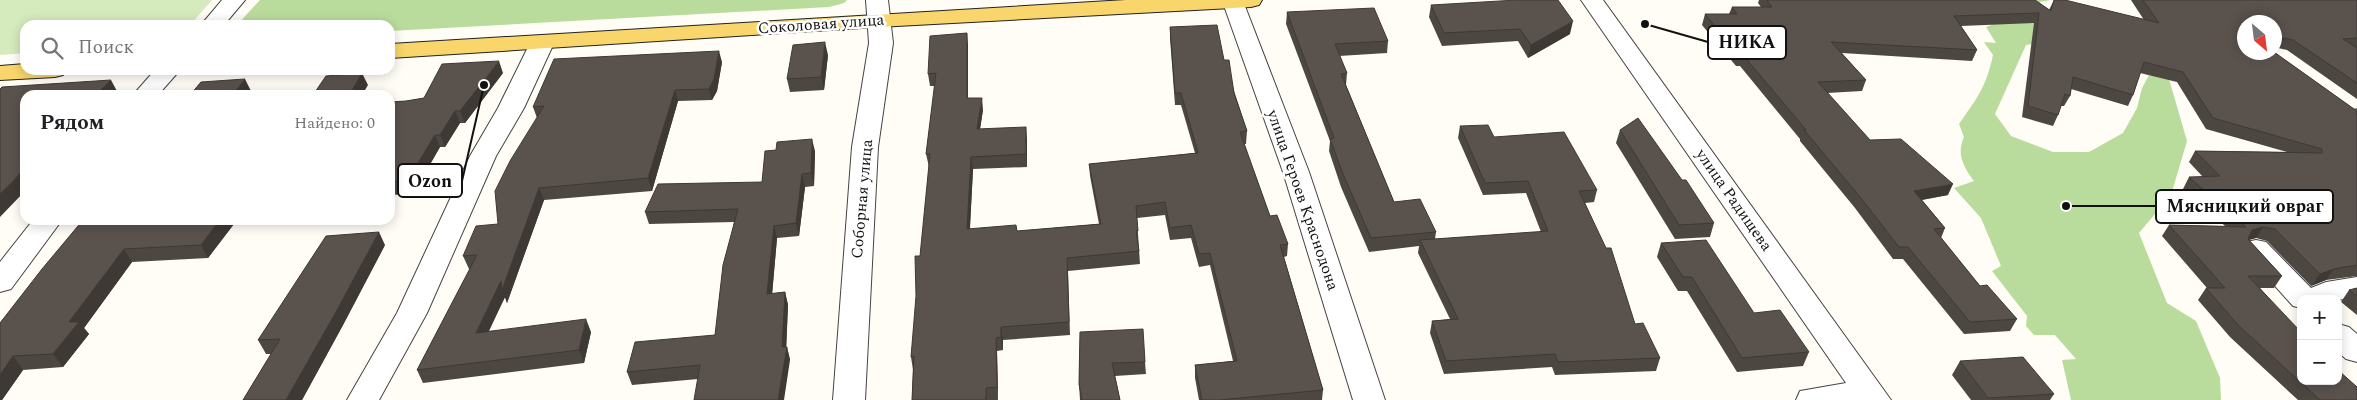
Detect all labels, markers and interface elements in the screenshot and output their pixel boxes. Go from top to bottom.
street label: Соколовая улица [757,8,885,40]
north arrow [2237,15,2282,60]
search box [20,20,395,75]
callout: НИКА [1708,26,1786,59]
text: НИКА [1718,29,1776,56]
text: Поиск [78,33,134,62]
icon: search [38,34,66,62]
street label: улица Героев Краснодона [1260,105,1345,294]
text: Рядом [40,107,104,139]
text: Найдено: 0 [294,111,375,135]
street label: Соборная улица [845,138,879,260]
street label: улица Радищева [1689,143,1778,256]
callout: Ozon [398,164,462,197]
text: Ozon [408,168,452,195]
callout: Мясницкий овраг [2156,190,2333,223]
text: Мясницкий овраг [2166,193,2324,220]
map controls [2297,295,2342,385]
button: + [2297,295,2342,340]
button: − [2297,340,2342,385]

